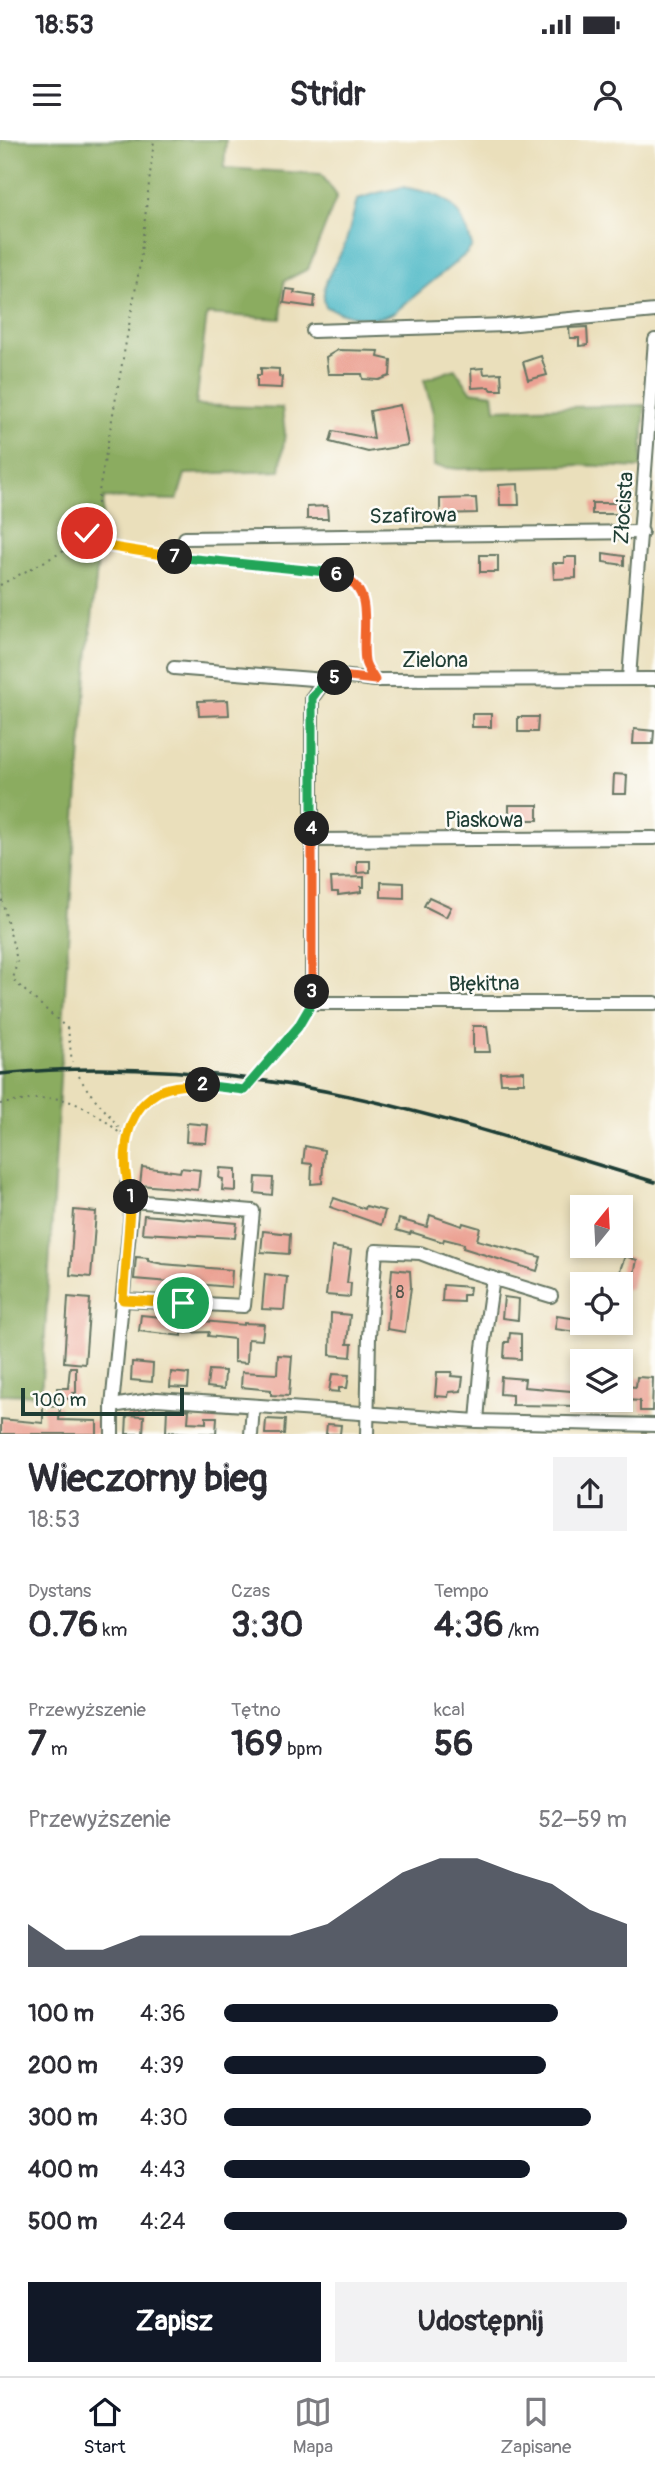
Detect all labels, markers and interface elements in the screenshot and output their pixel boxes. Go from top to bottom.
text: 18:53 [35,9,94,41]
text: Stridr [290,75,365,115]
icon: menu [28,76,66,114]
icon: person [589,76,627,114]
street label: Złocista [608,471,640,545]
street label: Szafirowa [369,502,457,530]
pin [57,503,117,563]
icon: check [68,514,106,552]
pin: 7 [158,540,192,574]
text: 7 [169,544,180,568]
pin: 6 [320,558,354,592]
text: 6 [331,562,342,586]
street label: Zielona [402,647,468,674]
pin: 5 [318,660,352,696]
text: 5 [329,665,340,689]
street label: Piaskowa [445,807,523,834]
pin: 4 [294,812,330,846]
text: 4 [306,816,317,840]
street label: Błękitna [448,970,520,998]
pin: 3 [294,974,330,1010]
text: 3 [306,979,317,1003]
pin: 2 [186,1068,220,1102]
text: 2 [197,1072,208,1096]
pin: 1 [114,1180,148,1214]
text: 1 [127,1184,134,1208]
north arrow [570,1195,634,1258]
map controls [570,1195,633,1412]
button: locate [570,1272,633,1335]
pin [153,1273,213,1333]
house number: 8 [395,1281,405,1304]
icon: arrive [164,1284,202,1322]
button: layers [570,1349,633,1412]
scale bar [21,1386,184,1417]
text: 100 m [32,1388,86,1412]
text: Wieczorny bieg [28,1455,268,1503]
button: share [553,1457,627,1531]
text: 18:53 [28,1505,80,1534]
text: Dystans [28,1579,91,1603]
text: Czas [231,1579,270,1603]
text: Tempo [434,1579,489,1603]
text: 0.76 [28,1603,98,1647]
text: 3:30 [231,1603,303,1647]
text: 4:36 [434,1603,504,1647]
text: km [98,1618,127,1642]
text: /km [504,1618,539,1642]
text: Przewyższenie [28,1698,146,1722]
text: Tętno [231,1698,281,1722]
text: kcal [434,1698,465,1722]
text: 7 [28,1722,47,1766]
text: 169 [231,1722,283,1766]
text: 56 [434,1722,473,1766]
text: m [47,1737,68,1761]
text: bpm [283,1737,322,1761]
text: Przewyższenie [28,1805,171,1834]
text: 52–59 m [538,1805,627,1834]
text: 100 m [28,1999,94,2028]
text: 4:36 [140,1999,186,2028]
text: 200 m [28,2051,98,2080]
text: 4:39 [140,2051,184,2080]
text: 300 m [28,2103,98,2132]
text: 4:30 [140,2103,188,2132]
text: 400 m [28,2155,98,2184]
text: 4:43 [140,2155,186,2184]
text: 500 m [28,2207,97,2236]
text: 4:24 [140,2207,186,2236]
button: Zapisz [28,2282,321,2362]
button: Udostępnij [335,2282,627,2362]
tab: Start [84,2393,126,2459]
tab: Mapa [293,2393,333,2459]
tab: Zapisane [500,2393,571,2459]

